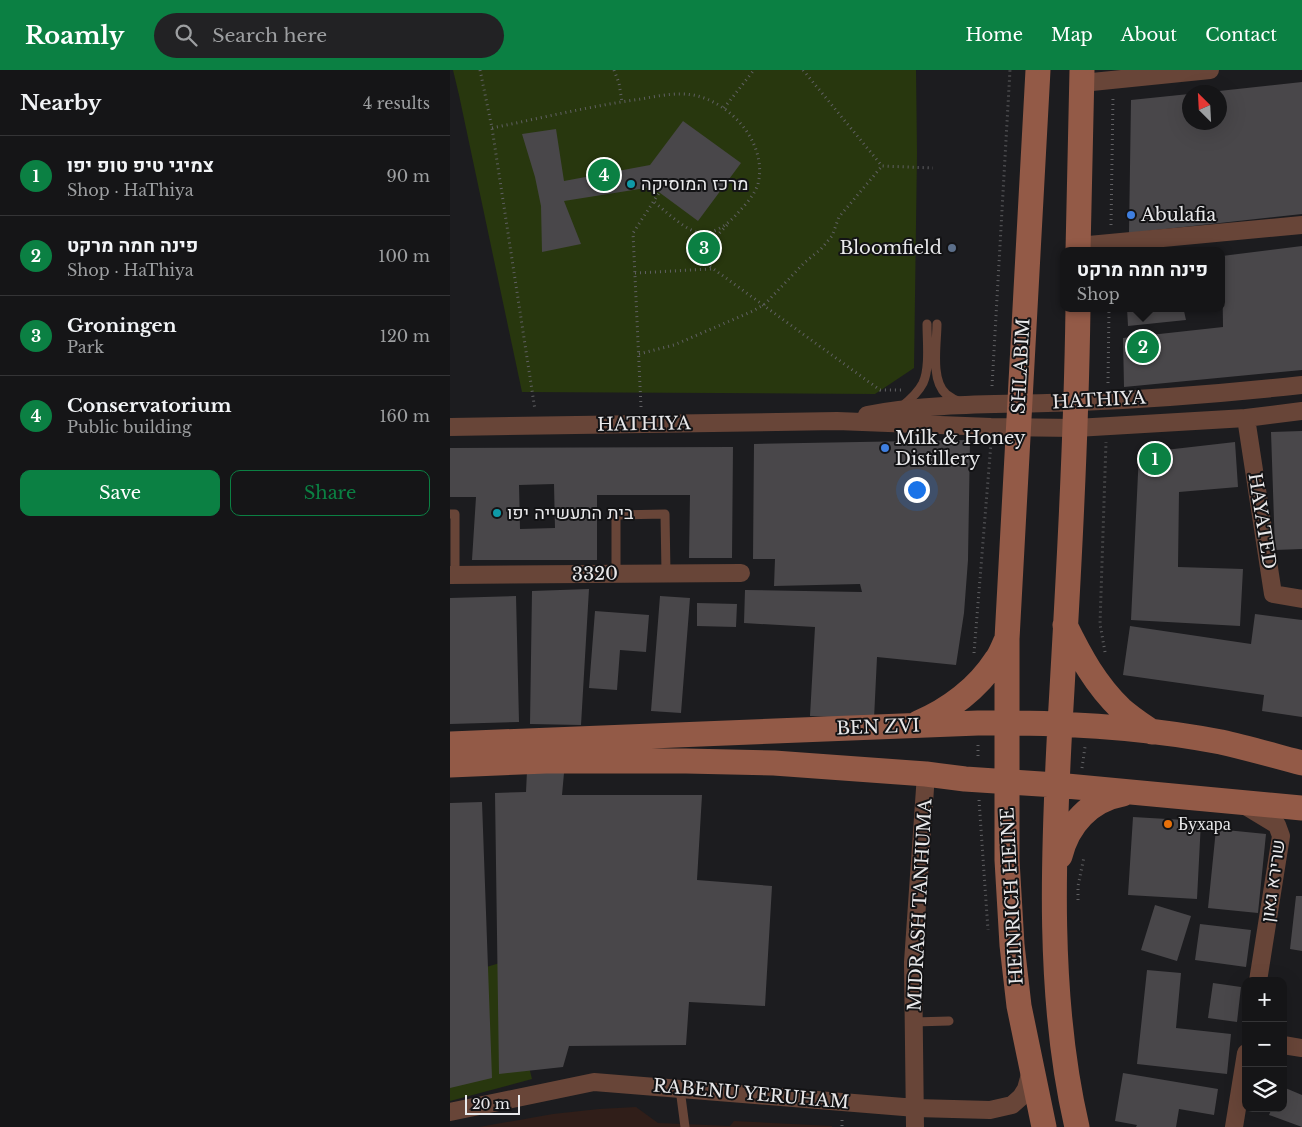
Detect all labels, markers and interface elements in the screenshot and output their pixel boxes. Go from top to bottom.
search box [154,13,504,58]
text: Roamly [25,21,124,50]
icon: search [172,21,200,49]
text: Search here [212,24,327,47]
text: Home [965,24,1023,46]
text: Map [1051,24,1093,46]
text: About [1121,24,1177,46]
text: Contact [1205,24,1277,46]
north arrow [1182,85,1227,130]
text: Nearby [20,90,101,116]
text: 4 results [363,93,430,113]
text: צמיגי טיפ טופ יפו [67,154,214,177]
pin: 4 [588,156,620,194]
text: 1 [33,166,39,186]
text: 90 m [387,166,430,186]
place label: מרכז המוסיקה [641,173,748,195]
marker: מרכז המוסיקה [625,178,637,190]
text: Shop · HaThiya [67,180,194,200]
place label: Abulafia [1140,204,1216,226]
marker: Abulafia [1125,209,1137,221]
pin: 3 [688,229,720,267]
text: פינה חמה מרקט [67,234,198,257]
place label: Bloomfield [839,237,942,259]
marker: Bloomfield [946,242,958,254]
text: 2 [31,246,41,266]
text: 100 m [378,246,430,266]
popup [1060,247,1225,312]
text: פינה חמה מרקט [1077,258,1208,281]
text: Shop · HaThiya [67,260,194,280]
text: Shop [1077,284,1120,304]
text: Groningen [67,314,176,337]
street label: SHLABIM [1008,317,1034,415]
text: 3 [31,326,41,346]
text: 120 m [380,326,430,346]
pin: 2 [1127,328,1159,366]
text: Park [67,337,104,357]
street label: HATHIYA [1052,387,1147,413]
text: Conservatorium [67,394,232,417]
text: 4 [31,406,41,426]
text: 160 m [379,406,430,426]
street label: HATHIYA [597,412,692,436]
text: Public building [67,417,192,437]
place label: Milk & Honey Distillery [895,427,1026,470]
pin: 1 [1139,440,1171,478]
marker: Milk & Honey Distillery [879,442,891,454]
button: Save [20,470,220,516]
button: Share [230,470,430,516]
street label: HAYATED [1244,471,1280,571]
your location [904,477,930,503]
place label: בית התעשייה יפו [507,502,634,524]
marker: בית התעשייה יפו [491,507,503,519]
street label: 3320 [572,563,618,585]
street label: BEN ZVI [836,715,920,739]
street label: MIDRASH TANHUMA [903,797,937,1012]
street label: HEINRICH HEINE [996,807,1028,985]
place label: Бухара [1178,813,1231,835]
marker: Бухара [1162,818,1174,830]
street label: שרירא גאון [1256,838,1290,924]
map controls [1242,977,1287,1112]
button: + [1242,977,1287,1022]
button: − [1242,1022,1287,1067]
button: layers [1242,1067,1287,1112]
street label: RABENU YERUHAM [652,1074,850,1114]
scale bar [465,1092,520,1115]
text: 20 m [472,1095,510,1113]

